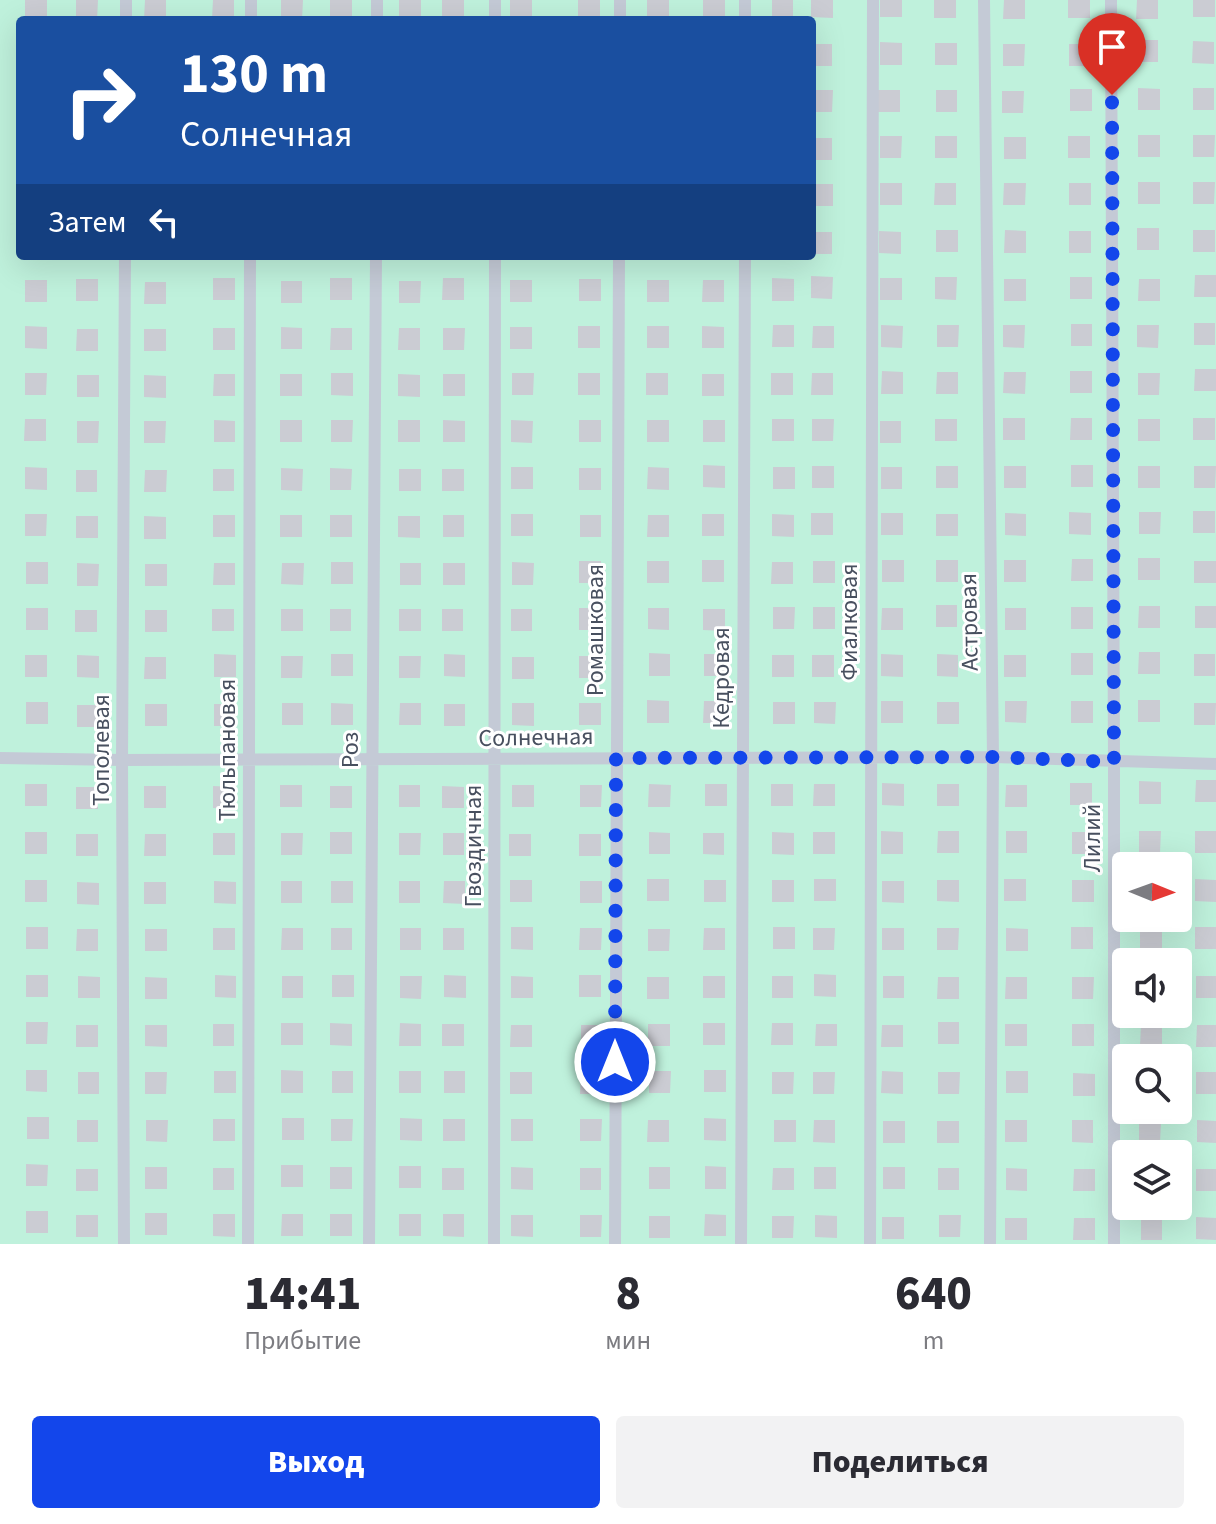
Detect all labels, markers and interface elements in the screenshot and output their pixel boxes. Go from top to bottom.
pin [1078,13,1146,95]
icon: arrive [1090,25,1134,69]
text: 130 m [180,35,328,114]
icon: right [48,48,152,152]
text: Солнечная [180,109,353,160]
icon: left [142,200,186,244]
text: Затем [48,201,126,244]
street label: Фиалковая [832,563,867,681]
street label: Ромашковая [578,564,613,696]
street label: Астровая [951,573,988,671]
street label: Кедровая [704,627,739,729]
street label: Тюльпановая [210,679,245,821]
street label: Тополевая [84,694,119,806]
street label: Солнечная [478,719,594,756]
street label: Роз [333,732,368,768]
street label: Гвоздичная [456,785,491,907]
street label: Лилий [1075,804,1110,872]
north arrow [1112,852,1192,932]
map controls [1112,852,1192,1220]
button: sound [1112,948,1192,1028]
position arrow [573,1020,657,1104]
button: search [1112,1044,1192,1124]
button: layers [1112,1140,1192,1220]
text: 14:41 [244,1260,361,1328]
text: 8 [615,1260,641,1328]
text: 640 [895,1260,972,1328]
text: Прибытие [244,1322,361,1359]
text: мин [605,1322,651,1359]
text: m [923,1322,944,1359]
button: Выход [32,1416,600,1508]
button: Поделиться [616,1416,1184,1508]

